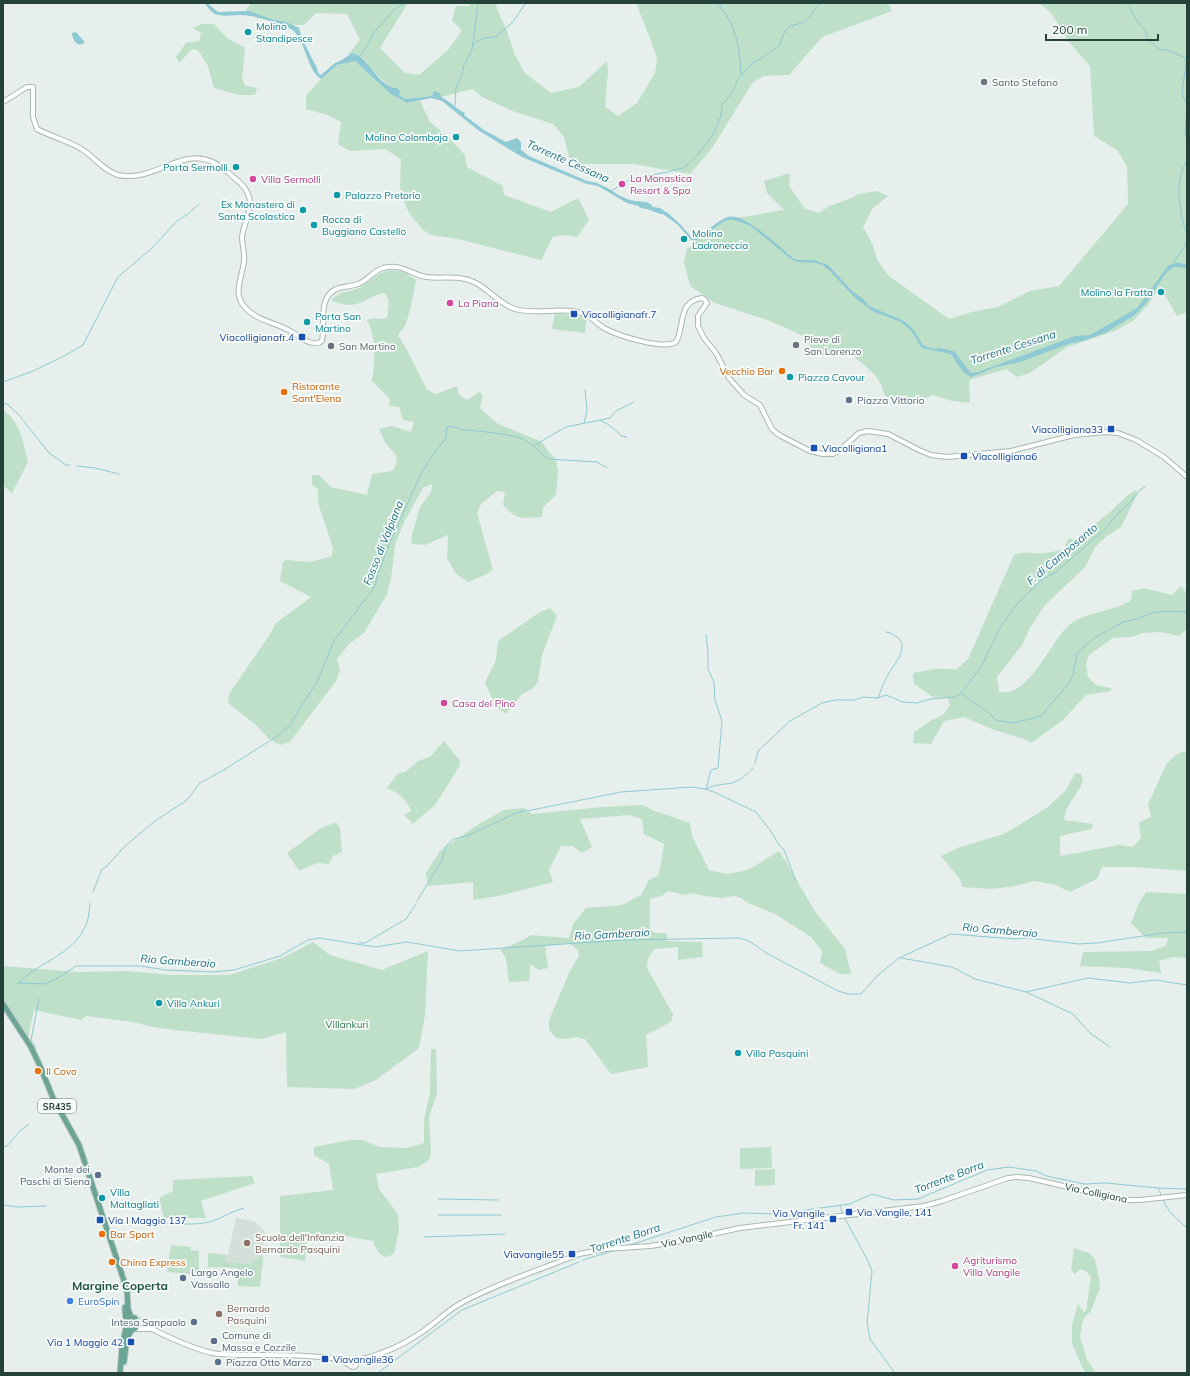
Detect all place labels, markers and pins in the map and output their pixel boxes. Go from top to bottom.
place label: Molino Standipesce [256,20,313,45]
marker: Molino Standipesce [243,27,253,37]
place label: Santo Stefano [992,76,1058,89]
marker: Santo Stefano [979,77,989,87]
place label: Molino Colombaja [365,131,448,144]
marker: Molino Colombaja [451,132,461,142]
place label: Porta Sermolli [163,161,228,174]
marker: Porta Sermolli [231,162,241,172]
place label: La Monastica Resort & Spa [630,172,692,197]
place label: Villa Sermolli [261,173,321,186]
marker: Villa Sermolli [248,174,258,184]
marker: La Monastica Resort & Spa [617,179,627,189]
place label: Palazzo Pretorio [345,189,421,202]
marker: Palazzo Pretorio [332,190,342,200]
place label: Ex Monastero di Santa Scolastica [218,198,295,223]
marker: Ex Monastero di Santa Scolastica [298,205,308,215]
place label: Rocca di Buggiano Castello [322,213,406,238]
marker: Rocca di Buggiano Castello [309,220,319,230]
place label: Molino Ladroneccia [692,227,748,252]
marker: Molino Ladroneccia [679,234,689,244]
place label: Molino la Fratta [1081,286,1153,299]
marker: Molino la Fratta [1156,287,1166,297]
place label: La Piana [458,297,499,310]
marker: La Piana [445,298,455,308]
place label: Viacolligianafr.7 [582,308,656,321]
marker: Viacolligianafr.7 [569,309,579,319]
place label: Porta San Martino [315,310,361,335]
marker: Porta San Martino [302,317,312,327]
place label: Viacolligianafr.4 [220,331,294,344]
marker: Viacolligianafr.4 [297,332,307,342]
place label: Pieve di San Lorenzo [804,333,862,358]
place label: San Martino [339,340,396,353]
marker: Pieve di San Lorenzo [791,340,801,350]
marker: San Martino [326,341,336,351]
place label: Vecchio Bar [719,365,774,378]
marker: Vecchio Bar [777,366,787,376]
place label: Piazza Cavour [798,371,865,384]
marker: Piazza Cavour [785,372,795,382]
place label: Ristorante Sant'Elena [292,380,341,405]
marker: Ristorante Sant'Elena [279,387,289,397]
place label: Piazza Vittorio [857,394,925,407]
marker: Piazza Vittorio [844,395,854,405]
place label: Viacolligiana33 [1032,423,1103,436]
marker: Viacolligiana33 [1106,424,1116,434]
place label: Viacolligiana1 [822,442,887,455]
marker: Viacolligiana1 [809,443,819,453]
place label: Viacolligiana6 [972,450,1037,463]
marker: Viacolligiana6 [959,451,969,461]
place label: Casa del Pino [452,697,515,710]
marker: Casa del Pino [439,698,449,708]
place label: Villa Ankuri [167,997,220,1010]
marker: Villa Ankuri [154,998,164,1008]
place label: Villa Pasquini [746,1047,808,1060]
marker: Villa Pasquini [733,1048,743,1058]
place label: Il Covo [46,1065,77,1078]
marker: Il Covo [33,1066,43,1076]
place label: Monte dei Paschi di Siena [20,1163,90,1188]
marker: Monte dei Paschi di Siena [93,1170,103,1180]
place label: Villa Maltagliati [110,1186,159,1211]
marker: Villa Maltagliati [97,1193,107,1203]
place label: Via Vangile, 141 [857,1206,932,1219]
place label: Via Vangile Fr. 141 [773,1207,825,1232]
marker: Via Vangile, 141 [844,1207,854,1217]
place label: Via I Maggio 137 [108,1214,187,1227]
marker: Via Vangile Fr. 141 [828,1214,838,1224]
marker: Via I Maggio 137 [95,1215,105,1225]
place label: Bar Sport [110,1228,155,1241]
marker: Bar Sport [97,1229,107,1239]
place label: Scuola dell'Infanzia Bernardo Pasquini [255,1231,344,1256]
marker: Scuola dell'Infanzia Bernardo Pasquini [242,1238,252,1248]
place label: Viavangile55 [503,1248,564,1261]
marker: Viavangile55 [567,1249,577,1259]
place label: Agriturismo Villa Vangile [963,1254,1020,1279]
place label: China Express [120,1256,186,1269]
marker: China Express [107,1257,117,1267]
marker: Agriturismo Villa Vangile [950,1261,960,1271]
place label: Largo Angelo Vassallo [191,1266,253,1291]
marker: Largo Angelo Vassallo [178,1273,188,1283]
place label: EuroSpin [78,1295,120,1308]
marker: EuroSpin [65,1296,75,1306]
place label: Bernardo Pasquini [227,1302,270,1327]
marker: Bernardo Pasquini [214,1309,224,1319]
place label: Intesa Sanpaolo [111,1316,186,1329]
marker: Intesa Sanpaolo [189,1317,199,1327]
place label: Comune di Massa e Cozzile [222,1329,296,1354]
place label: Via 1 Maggio 42 [47,1336,123,1349]
marker: Comune di Massa e Cozzile [209,1336,219,1346]
marker: Via 1 Maggio 42 [126,1337,136,1347]
place label: Viavangile36 [333,1353,394,1366]
marker: Viavangile36 [320,1354,330,1364]
place label: Piazza Otto Marzo [226,1356,312,1369]
marker: Piazza Otto Marzo [213,1357,223,1367]

